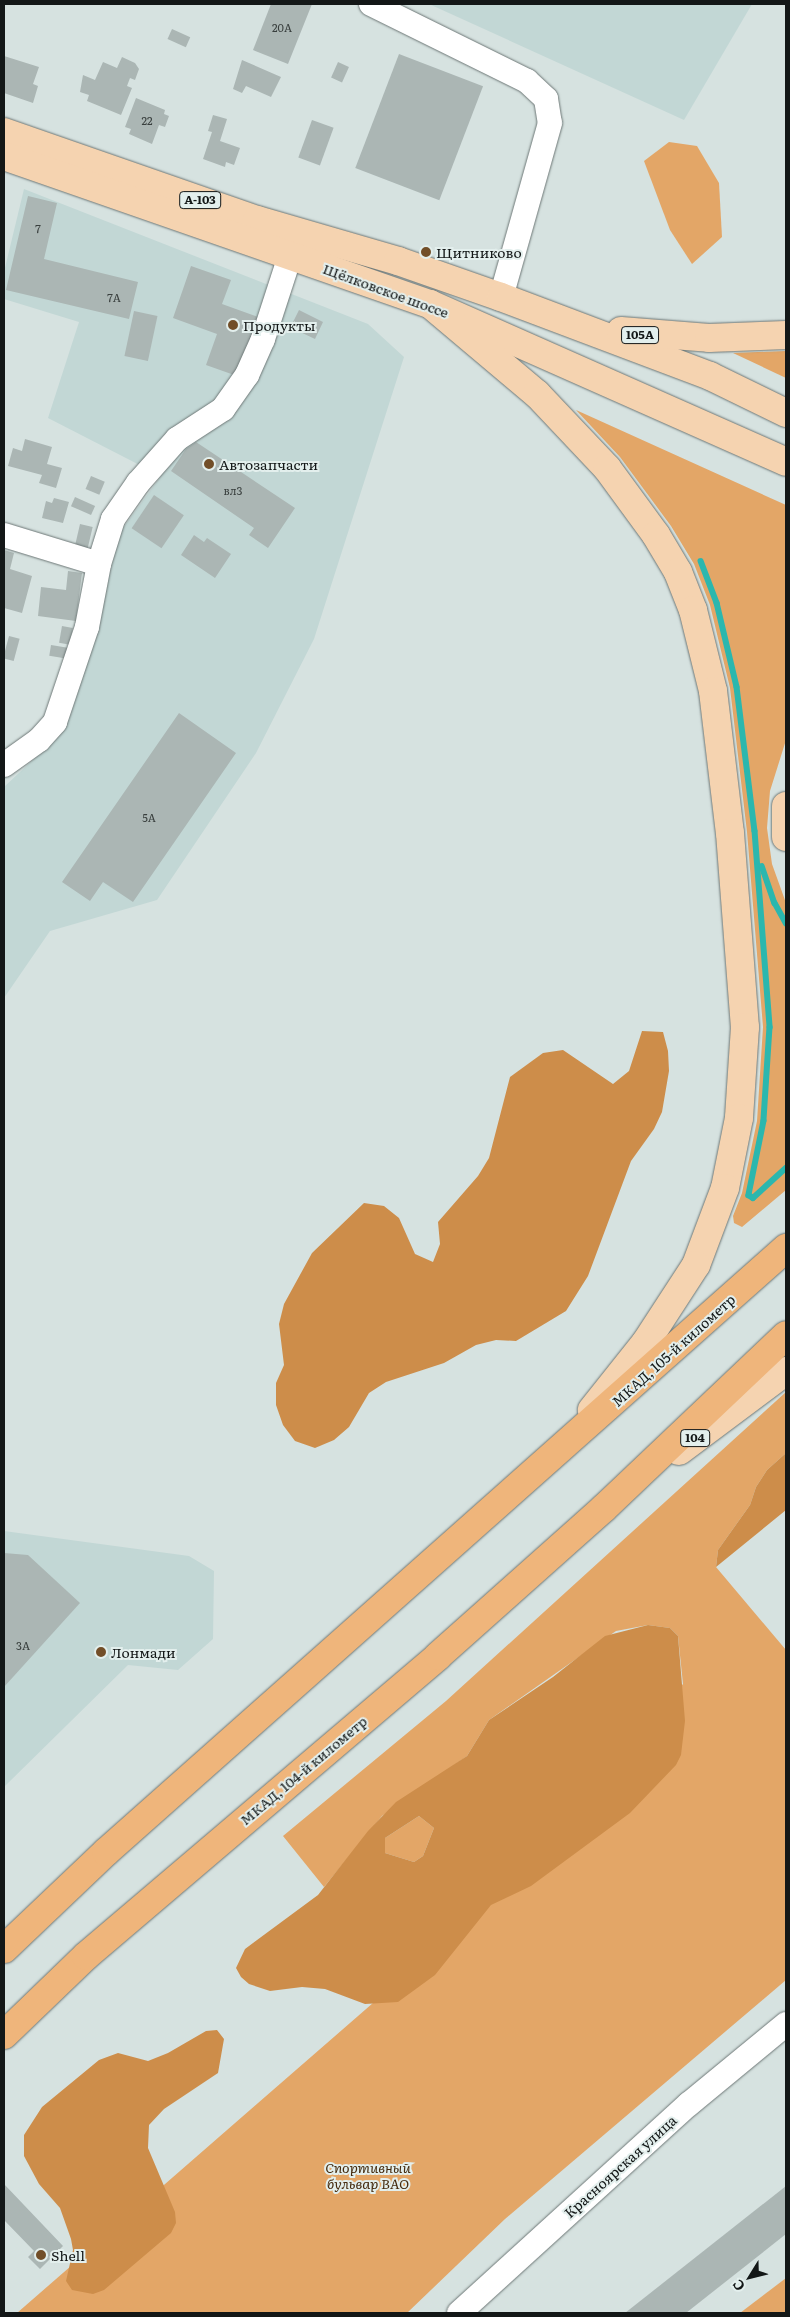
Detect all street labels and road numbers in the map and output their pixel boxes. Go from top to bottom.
road number: А-103 [179,190,221,210]
street label: Щёлковское шоссе [321,259,451,321]
road number: 105A [620,326,660,344]
street label: МКАД, 105-й километр [608,1290,738,1410]
road number: 104 [680,1429,710,1448]
street label: МКАД, 104-й километр [236,1712,370,1828]
street label: Красноярская улица [560,2111,680,2221]

